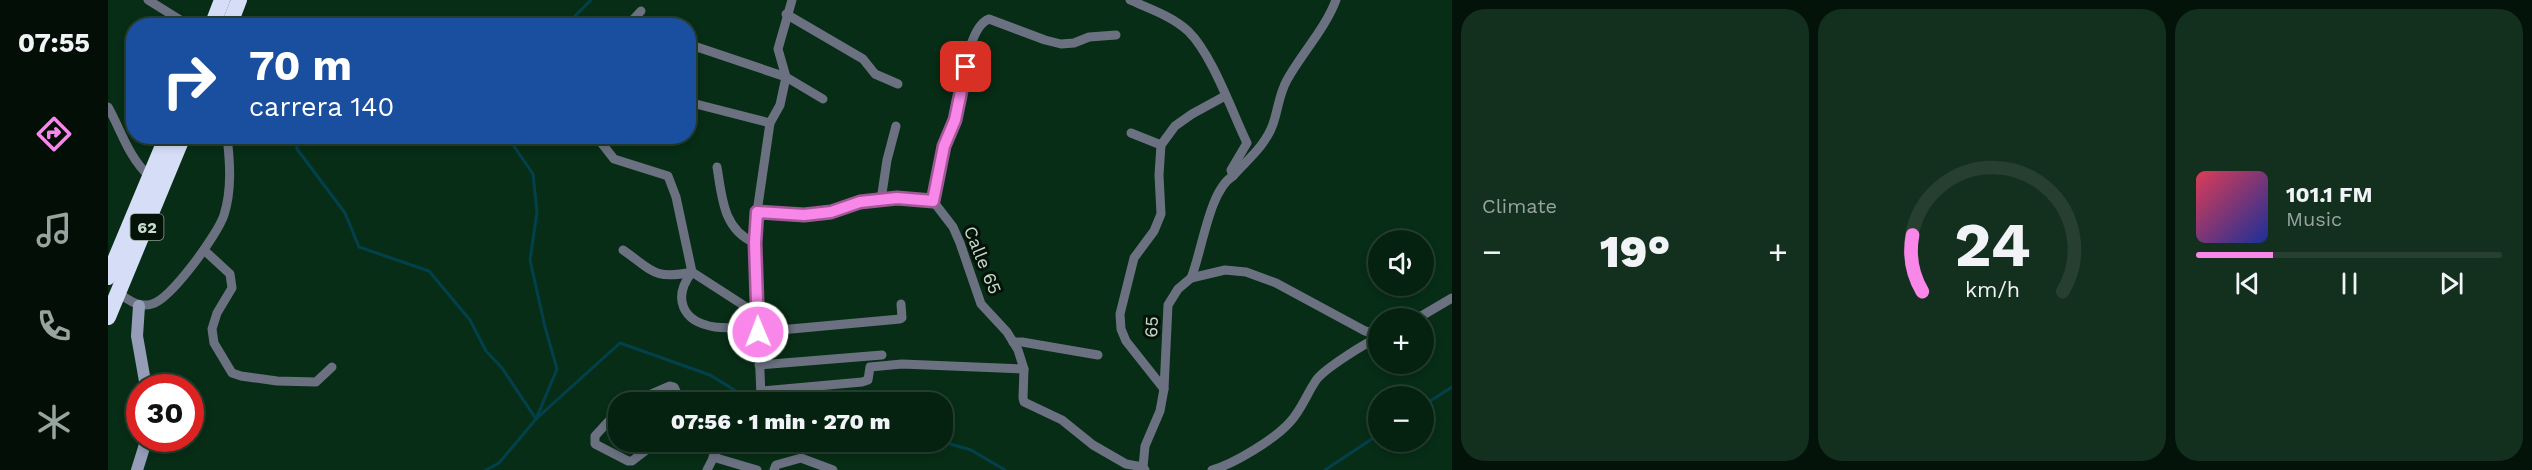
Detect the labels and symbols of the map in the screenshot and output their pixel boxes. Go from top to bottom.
pin [940,41,991,92]
road number: 62 [130,214,164,240]
street label: Calle 65 [960,223,1006,297]
position arrow [726,300,790,364]
street label: 65 [1140,316,1162,338]
speed limit sign: 30 [126,374,204,452]

